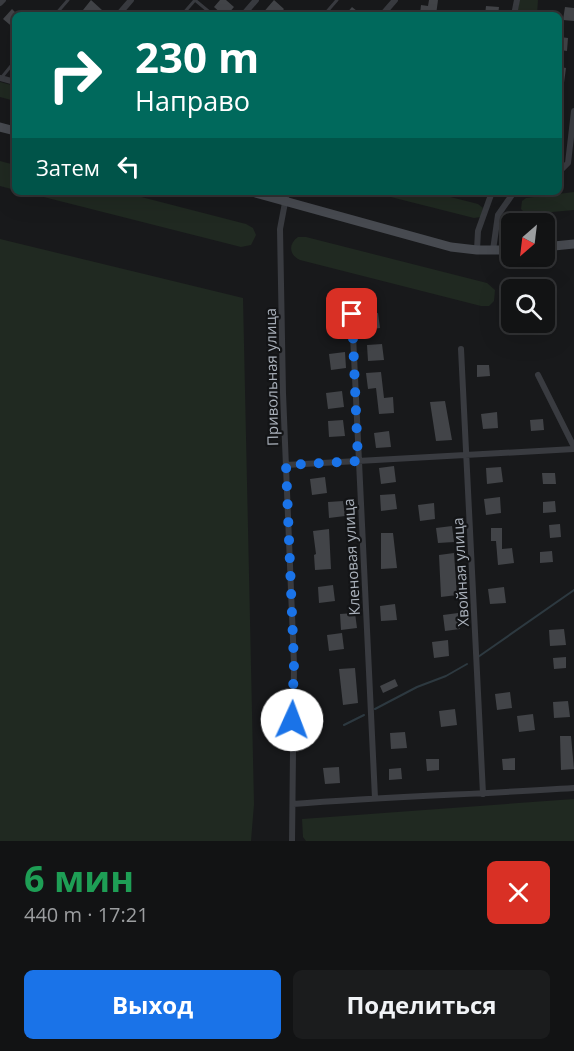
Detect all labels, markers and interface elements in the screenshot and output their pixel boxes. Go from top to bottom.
text: 230 m [135,28,259,85]
icon: right [36,36,114,114]
text: Направо [135,82,250,119]
icon: left [112,150,145,183]
text: Затем [36,152,100,182]
north arrow [501,213,555,267]
map controls [501,213,555,333]
button: search [501,279,555,333]
pin [326,288,377,339]
icon: arrive [335,297,368,330]
street label: Привольная улица [260,308,282,446]
street label: Кленовая улица [338,498,364,616]
street label: Хвойная улица [447,517,473,627]
position arrow [260,688,324,752]
text: 6 мин [24,854,134,903]
button: close [487,861,550,924]
text: 440 m · 17:21 [24,901,149,928]
button: Выход [24,970,281,1039]
button: Поделиться [293,970,550,1039]

